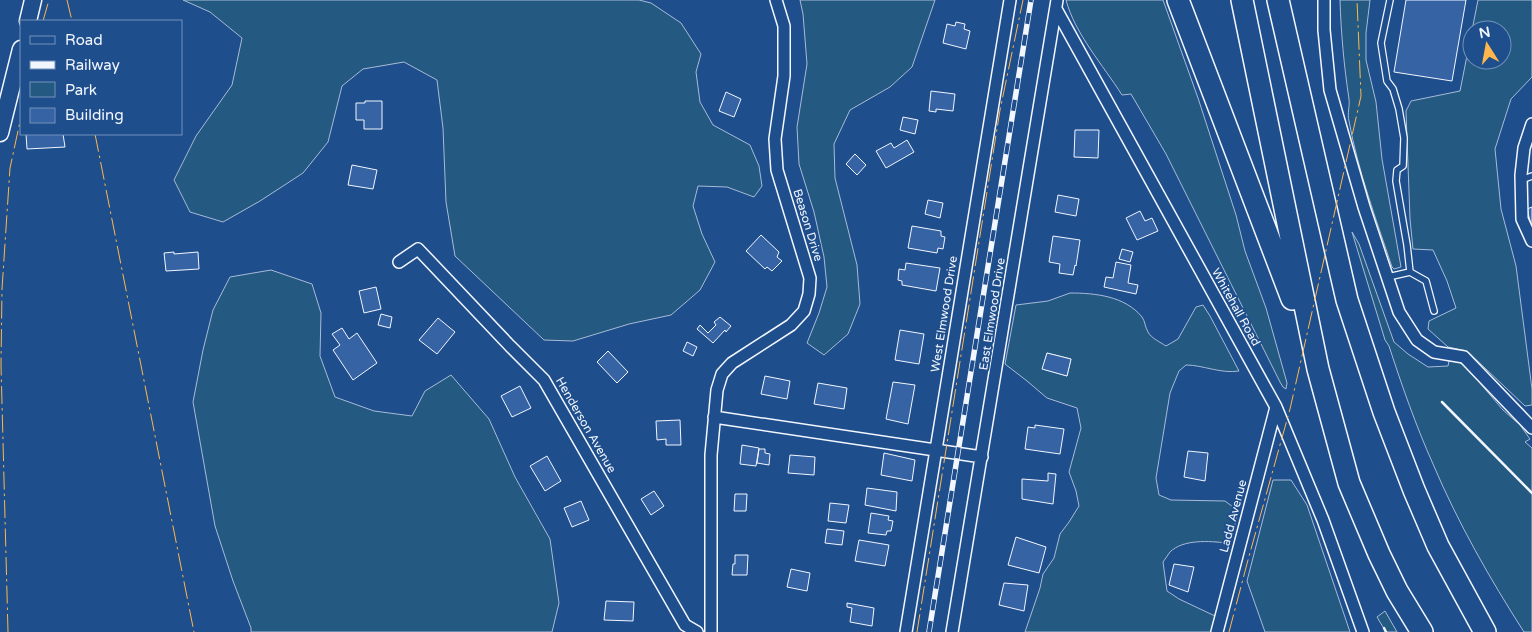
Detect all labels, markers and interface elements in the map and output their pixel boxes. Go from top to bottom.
legend [20,20,182,135]
north arrow [1462,20,1512,70]
text: N [1477,23,1492,42]
text: Road [65,31,103,49]
text: Railway [65,56,120,74]
text: Park [65,81,97,99]
text: Building [65,106,124,124]
street label: Beason Drive [790,187,826,263]
street label: West Elmwood Drive [928,255,960,373]
street label: East Elmwood Drive [976,257,1008,371]
street label: Whitehall Road [1209,266,1263,348]
street label: Henderson Avenue [553,375,619,476]
street label: Ladd Avenue [1217,478,1250,554]

